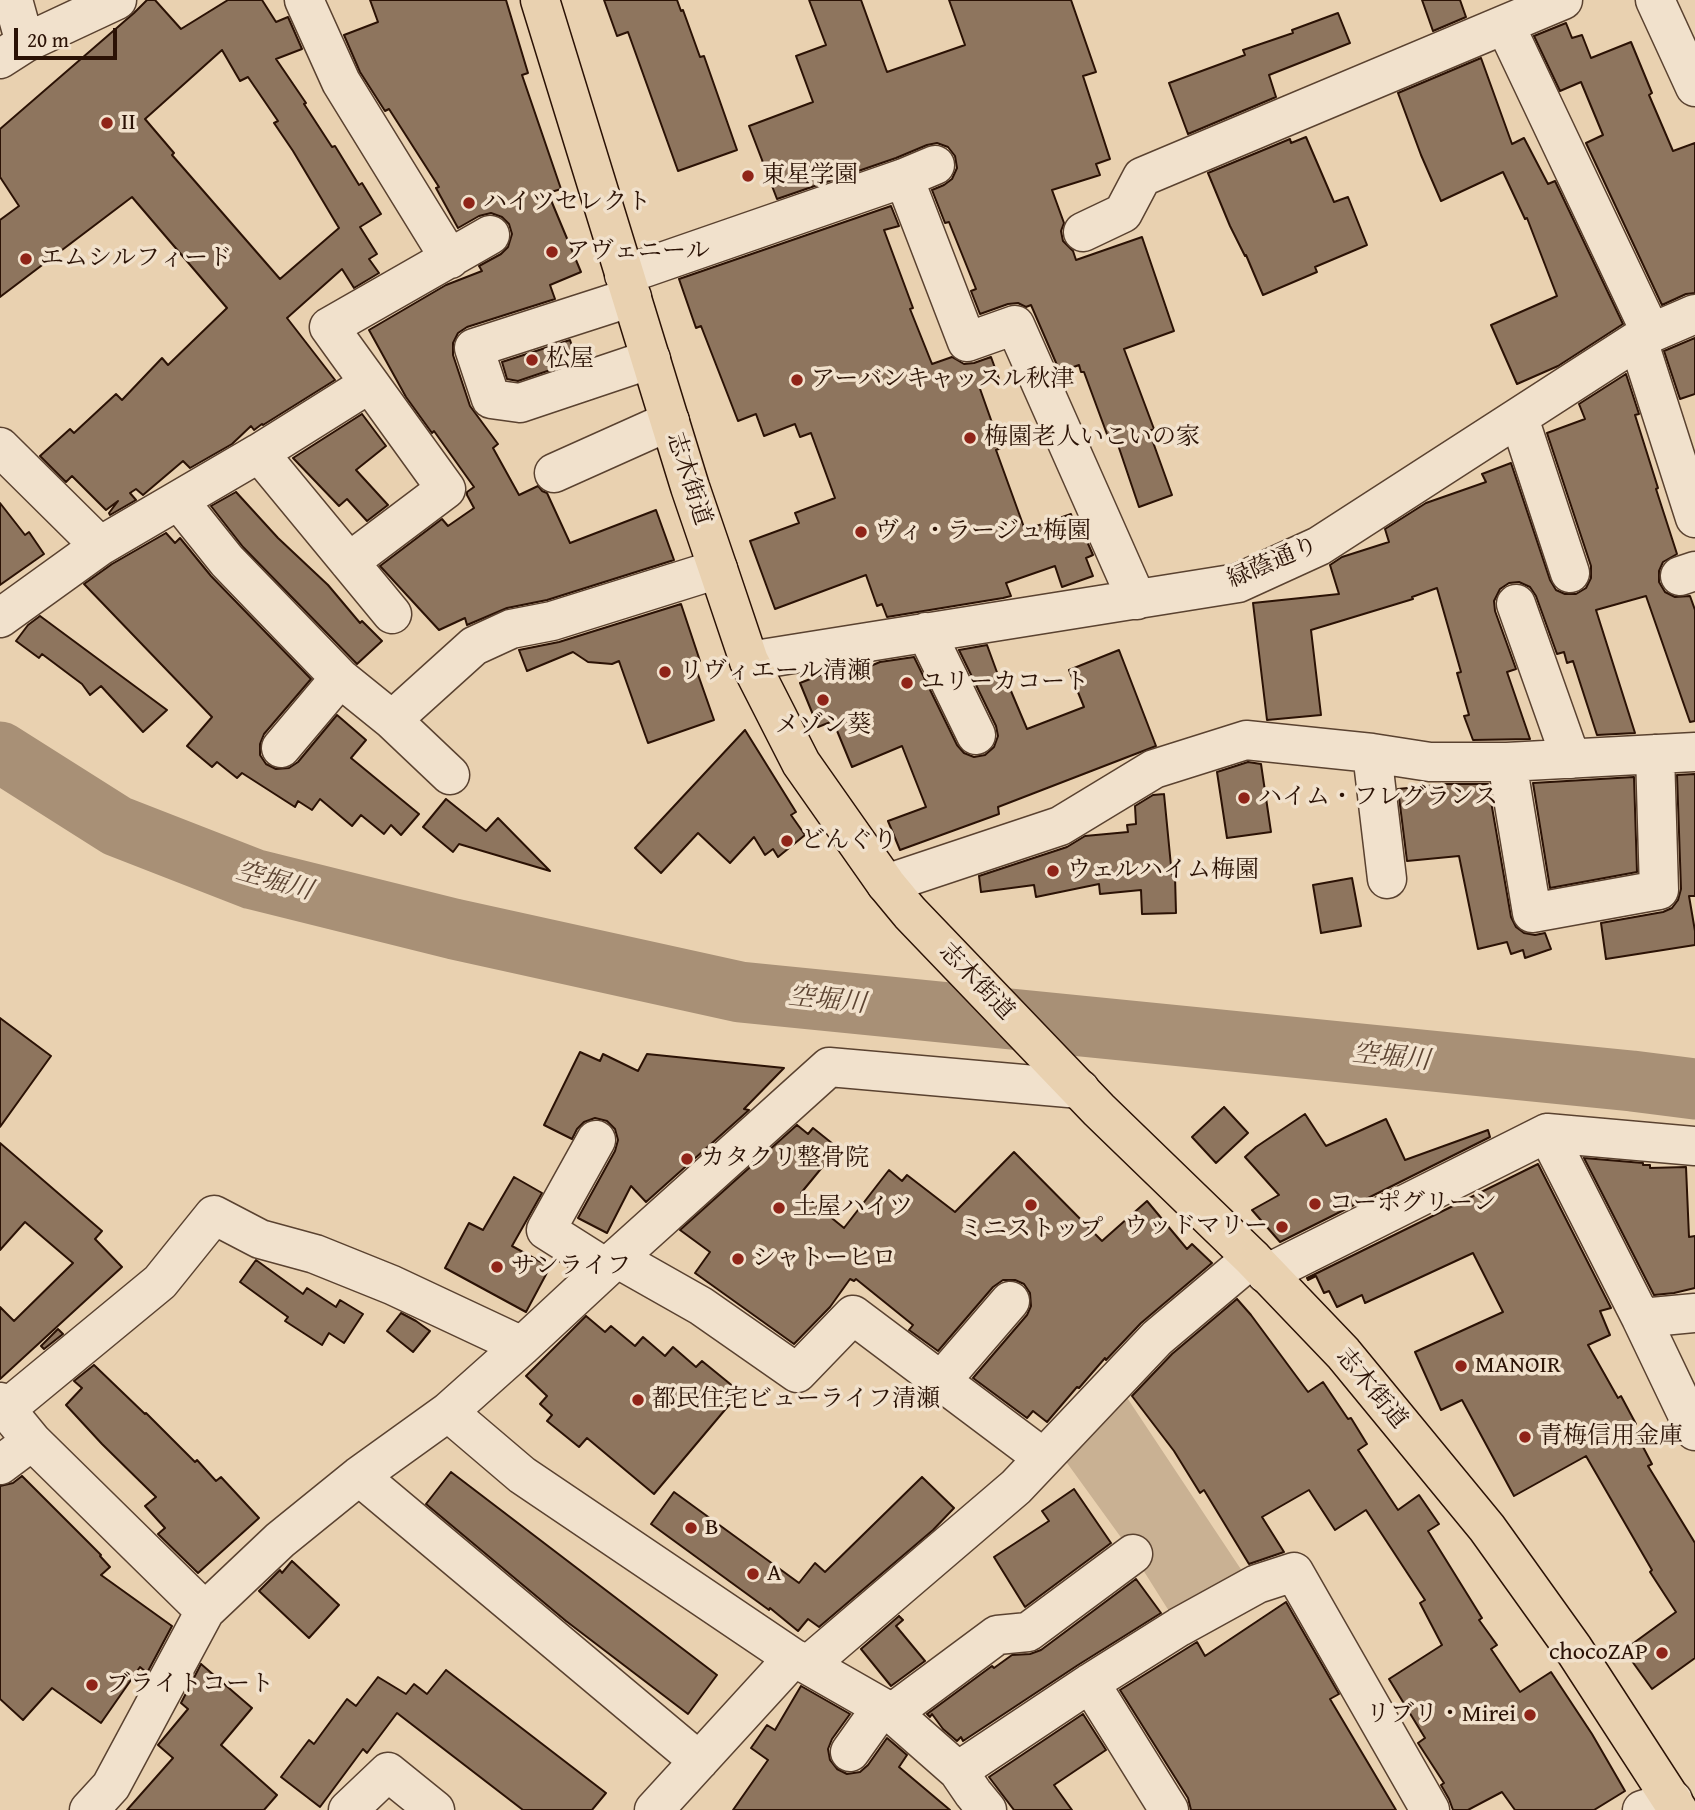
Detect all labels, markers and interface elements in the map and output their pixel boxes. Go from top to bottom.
scale bar [18,14,121,58]
text: 20 m [27,24,69,55]
place label: Ⅱ [121,109,136,137]
marker: Ⅱ [99,115,115,131]
place label: 東星学園 [762,162,858,190]
marker: 東星学園 [740,168,756,184]
place label: ハイツセレクト [483,189,651,217]
marker: ハイツセレクト [461,195,477,211]
place label: アヴェニール [566,238,710,266]
marker: アヴェニール [544,244,560,260]
place label: エムシルフィード [40,245,232,273]
marker: エムシルフィード [18,251,34,267]
place label: 松屋 [546,346,594,374]
marker: 松屋 [524,352,540,368]
place label: アーバンキャッスル秋津 [811,366,1074,394]
marker: アーバンキャッスル秋津 [789,372,805,388]
place label: 梅園老人いこいの家 [984,424,1200,452]
street label: 志木街道 [659,429,717,529]
marker: 梅園老人いこいの家 [962,430,978,446]
place label: ヴィ・ラージュ梅園 [875,518,1091,546]
marker: ヴィ・ラージュ梅園 [853,524,869,540]
street label: 緑蔭通り [1223,531,1323,595]
place label: リヴィエール清瀬 [679,658,871,686]
marker: リヴィエール清瀬 [657,664,673,680]
place label: ユリーカコート [921,669,1089,697]
marker: ユリーカコート [899,675,915,691]
marker: メゾン葵 [815,692,831,708]
place label: メゾン葵 [775,712,871,740]
place label: ハイム・フレグランス [1258,784,1498,812]
marker: ハイム・フレグランス [1236,790,1252,806]
place label: どんぐり [801,827,897,855]
marker: どんぐり [779,833,795,849]
water label: 空堀川 [232,856,316,908]
place label: ウェルハイム梅園 [1067,857,1259,885]
marker: ウェルハイム梅園 [1045,863,1061,879]
street label: 志木街道 [932,937,1020,1027]
water label: 空堀川 [787,981,867,1021]
water label: 空堀川 [1351,1038,1431,1078]
place label: カタクリ整骨院 [701,1145,869,1173]
marker: カタクリ整骨院 [679,1151,695,1167]
place label: コーポグリーン [1329,1190,1497,1218]
place label: 土屋ハイツ [793,1194,913,1222]
marker: コーポグリーン [1307,1196,1323,1212]
marker: ミニストップ [1023,1197,1039,1213]
marker: 土屋ハイツ [771,1200,787,1216]
place label: ウッドマリー [1124,1213,1268,1241]
place label: ミニストップ [959,1216,1103,1244]
marker: ウッドマリー [1274,1219,1290,1235]
place label: シャトーヒロ [752,1245,896,1273]
marker: シャトーヒロ [730,1251,746,1267]
place label: サンライフ [511,1253,631,1281]
marker: サンライフ [489,1259,505,1275]
street label: 志木街道 [1329,1343,1413,1435]
place label: MANOIR [1475,1352,1561,1380]
marker: MANOIR [1453,1358,1469,1374]
place label: 都民住宅ビューライフ清瀬 [652,1386,940,1414]
marker: 都民住宅ビューライフ清瀬 [630,1392,646,1408]
place label: 青梅信用金庫 [1539,1423,1683,1451]
marker: 青梅信用金庫 [1517,1429,1533,1445]
place label: B [705,1514,719,1542]
marker: B [683,1520,699,1536]
place label: A [767,1560,782,1588]
marker: A [745,1566,761,1582]
place label: chocoZAP [1549,1639,1648,1667]
marker: chocoZAP [1654,1645,1670,1661]
place label: ブライトコート [106,1671,274,1699]
marker: ブライトコート [84,1677,100,1693]
place label: リブリ・Mirei [1366,1701,1516,1729]
marker: リブリ・Mirei [1522,1707,1538,1723]

